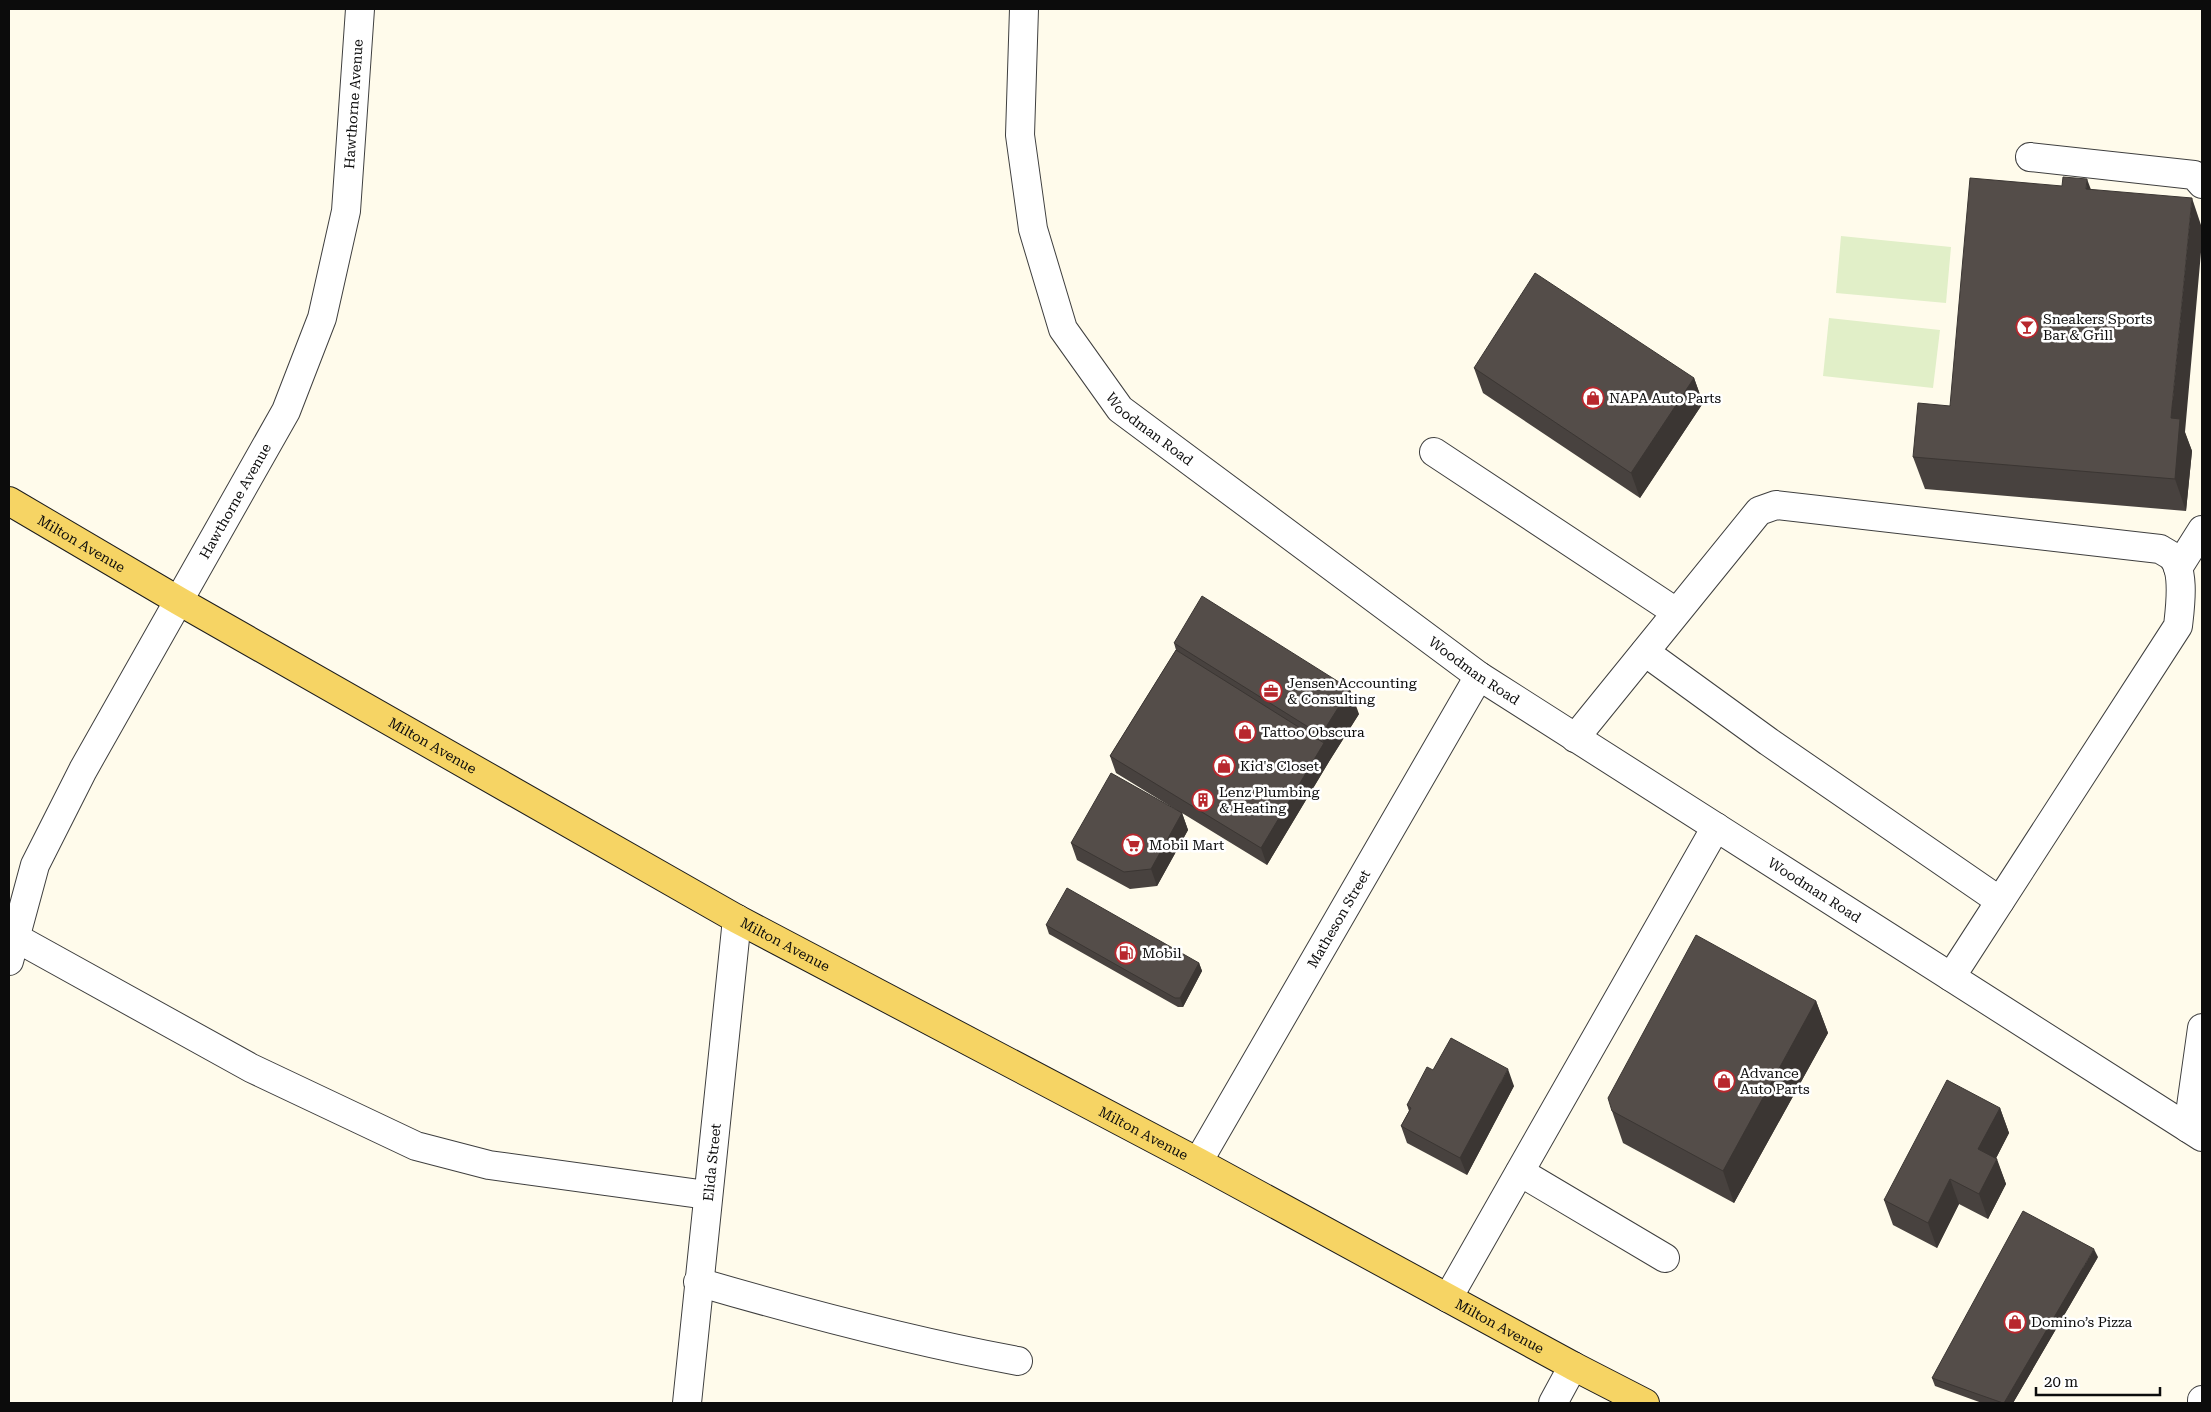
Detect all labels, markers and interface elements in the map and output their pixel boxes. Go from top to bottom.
street label: Hawthorne Avenue [341,38,366,169]
place label: Sneakers Sports Bar & Grill [2043,311,2153,343]
bar icon: Sneakers Sports Bar & Grill [2015,315,2039,339]
shop icon: NAPA Auto Parts [1581,386,1605,410]
street label: Woodman Road [1103,390,1196,469]
place label: NAPA Auto Parts [1609,390,1722,406]
street label: Hawthorne Avenue [196,440,274,561]
street label: Milton Avenue [35,512,128,576]
street label: Woodman Road [1426,633,1523,708]
place label: Jensen Accounting & Consulting [1287,675,1417,707]
office icon: Jensen Accounting & Consulting [1259,679,1283,703]
street label: Milton Avenue [386,714,480,777]
shop icon: Tattoo Obscura [1233,720,1257,744]
place label: Tattoo Obscura [1261,724,1365,740]
shop icon: Kid's Closet [1212,754,1236,778]
place label: Kid's Closet [1240,758,1319,774]
place label: Lenz Plumbing & Heating [1219,784,1320,816]
building icon: Lenz Plumbing & Heating [1191,788,1215,812]
supermarket icon: Mobil Mart [1121,833,1145,857]
place label: Mobil Mart [1149,837,1224,853]
street label: Woodman Road [1765,854,1864,926]
street label: Matheson Street [1304,867,1373,971]
street label: Milton Avenue [738,914,833,975]
fuel station icon: Mobil [1114,941,1138,965]
place label: Mobil [1142,945,1182,961]
place label: Advance Auto Parts [1740,1065,1810,1097]
shop icon: Advance Auto Parts [1712,1069,1736,1093]
street label: Milton Avenue [1096,1103,1191,1163]
street label: Elida Street [700,1123,724,1202]
street label: Milton Avenue [1453,1296,1547,1357]
shop icon: Domino’s Pizza [2003,1310,2027,1334]
place label: Domino’s Pizza [2031,1314,2133,1330]
scale bar [2036,1364,2160,1396]
text: 20 m [2044,1373,2079,1391]

